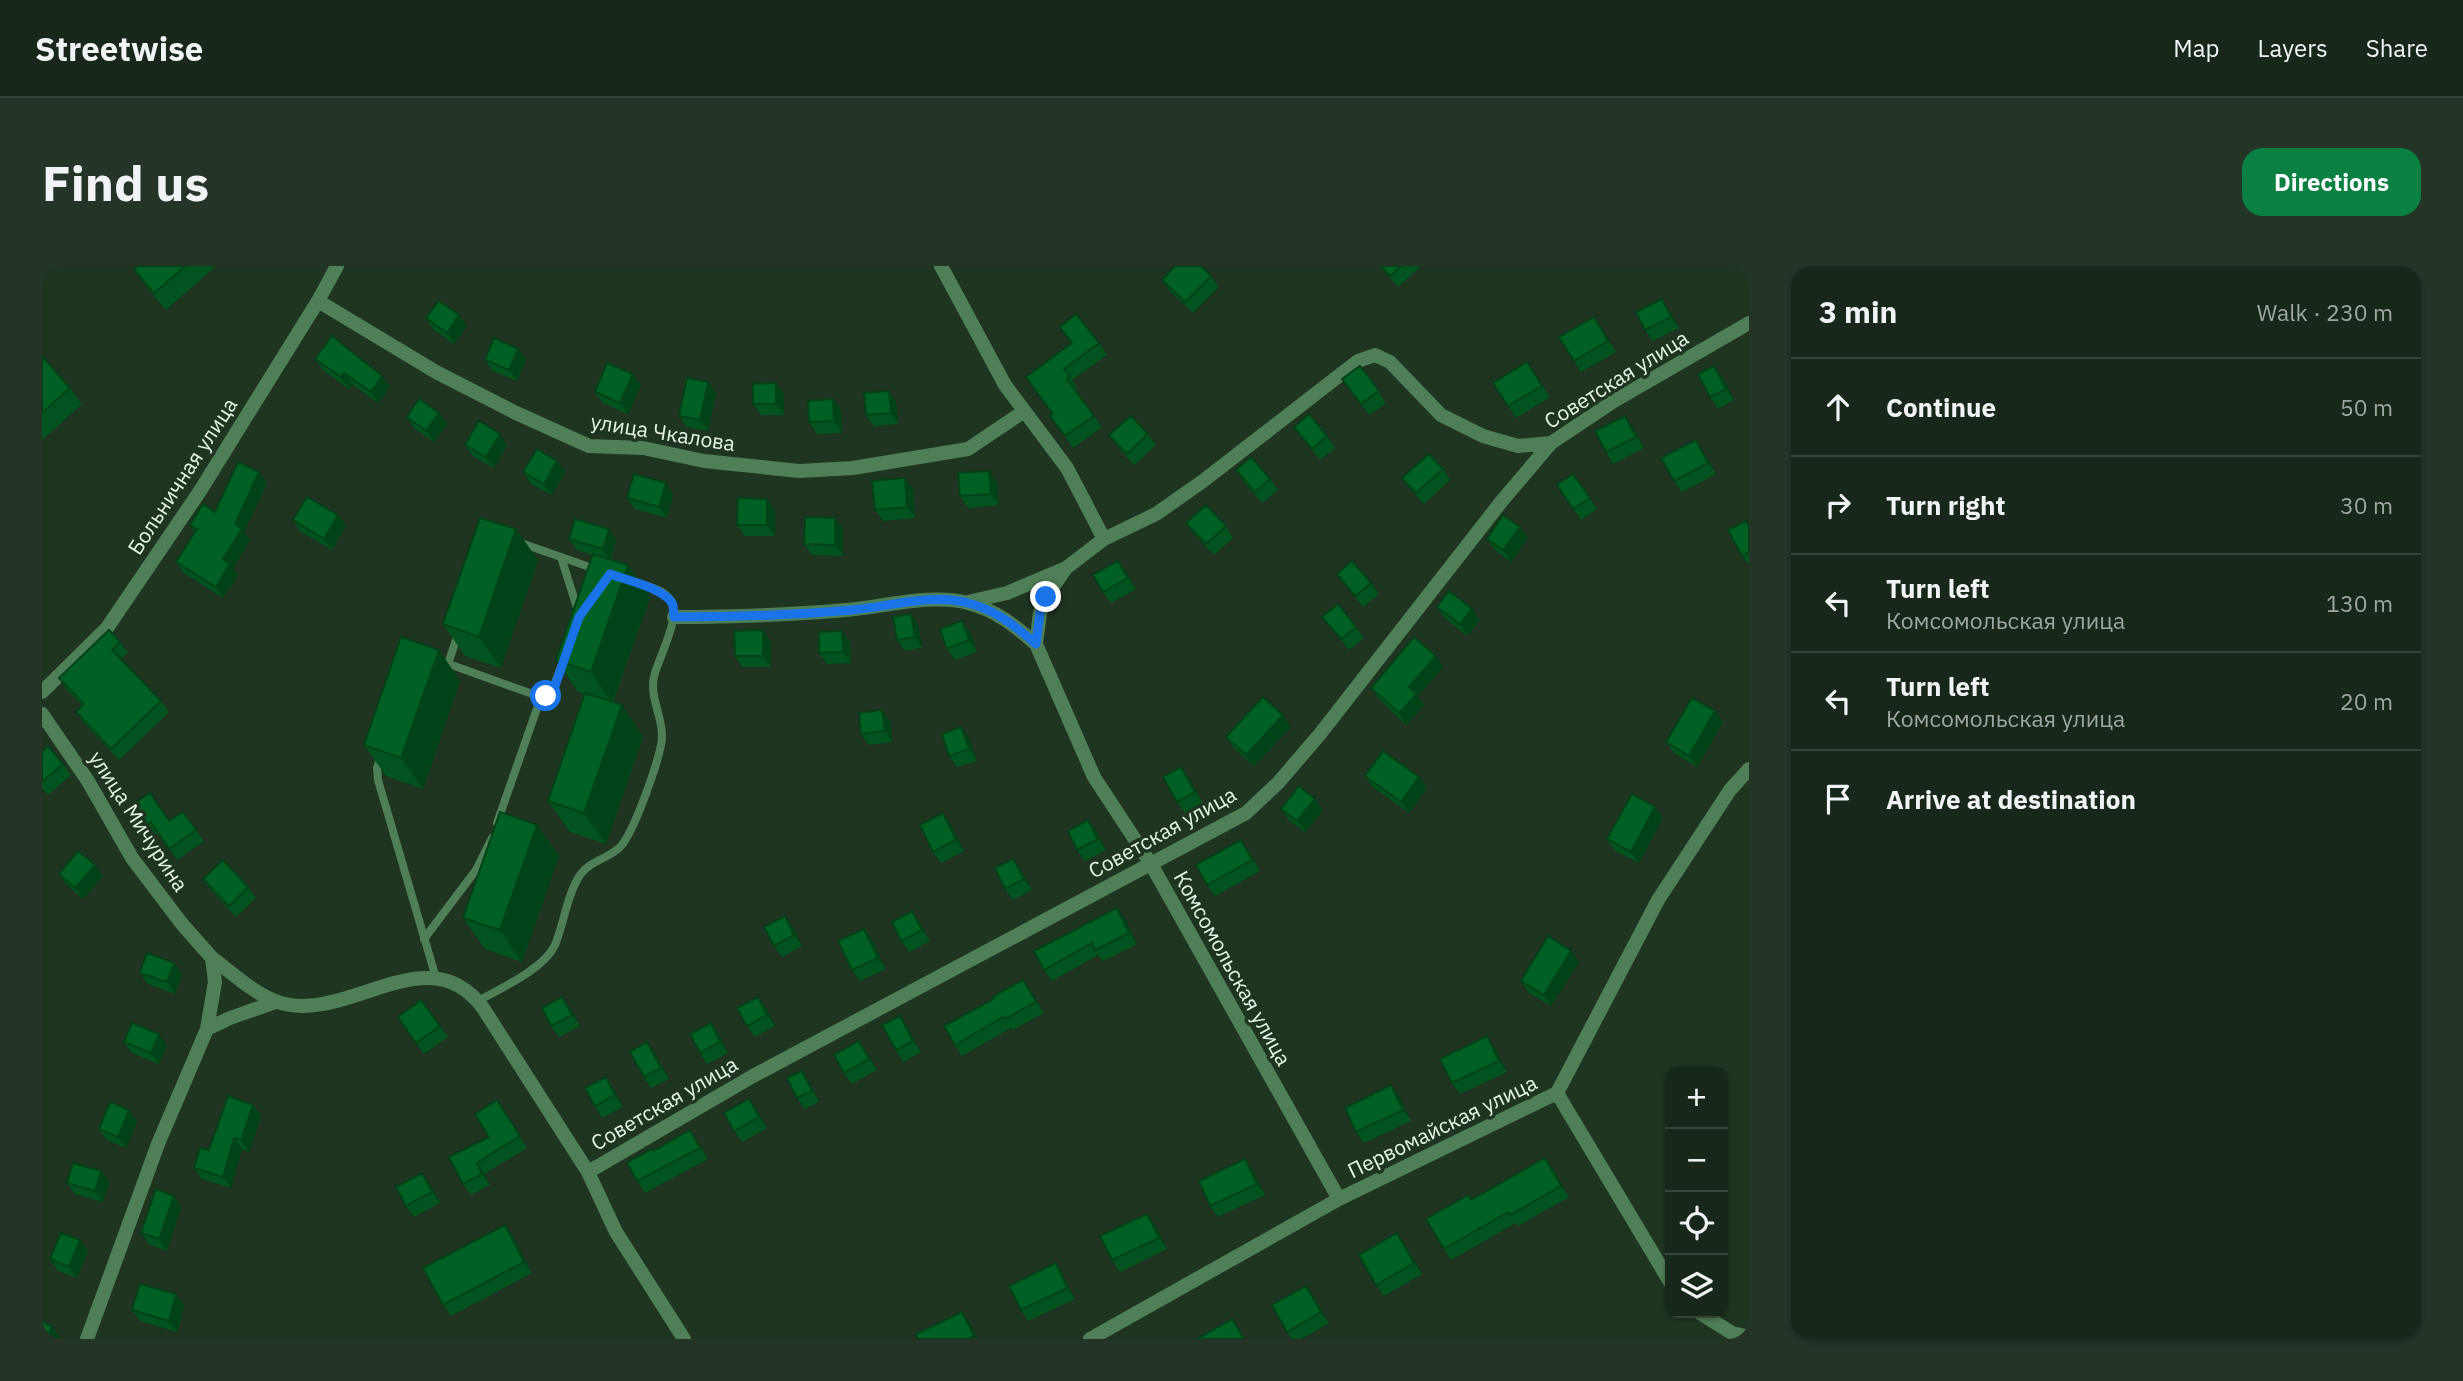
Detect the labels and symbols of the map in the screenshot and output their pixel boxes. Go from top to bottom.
street label: Советская улица [1539,323,1693,435]
street label: Больничная улица [121,392,243,560]
street label: улица Чкалова [589,407,737,457]
route end [1030,581,1061,612]
route start [530,680,561,711]
street label: улица Мичурина [83,745,195,897]
street label: Советская улица [1083,780,1241,884]
street label: Комсомольская улица [1168,866,1298,1070]
street label: Советская улица [586,1050,742,1156]
street label: Первомайская улица [1343,1068,1541,1184]

